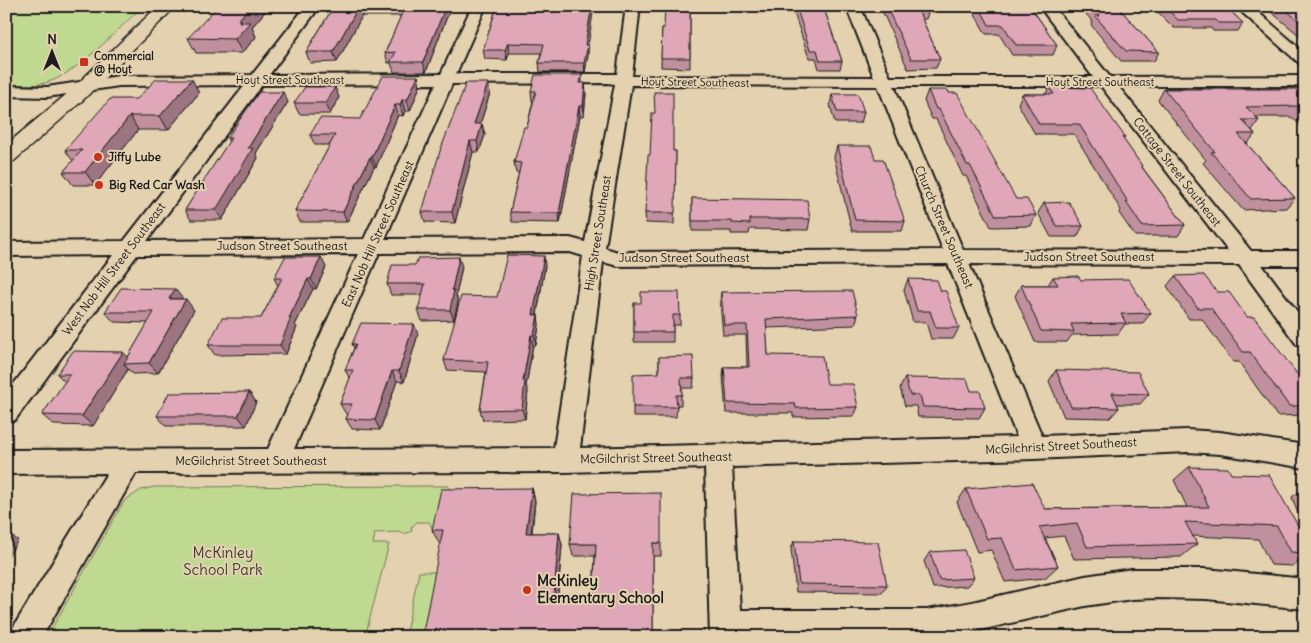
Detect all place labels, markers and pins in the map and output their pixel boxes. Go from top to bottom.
place label: Commercial @ Hoyt [94,49,154,77]
marker: Commercial @ Hoyt [78,56,90,68]
place label: Jiffy Lube [108,149,161,165]
marker: Jiffy Lube [92,151,104,163]
place label: Big Red Car Wash [109,177,205,193]
marker: Big Red Car Wash [93,179,105,191]
place label: McKinley Elementary School [537,571,664,608]
marker: McKinley Elementary School [521,584,533,596]

